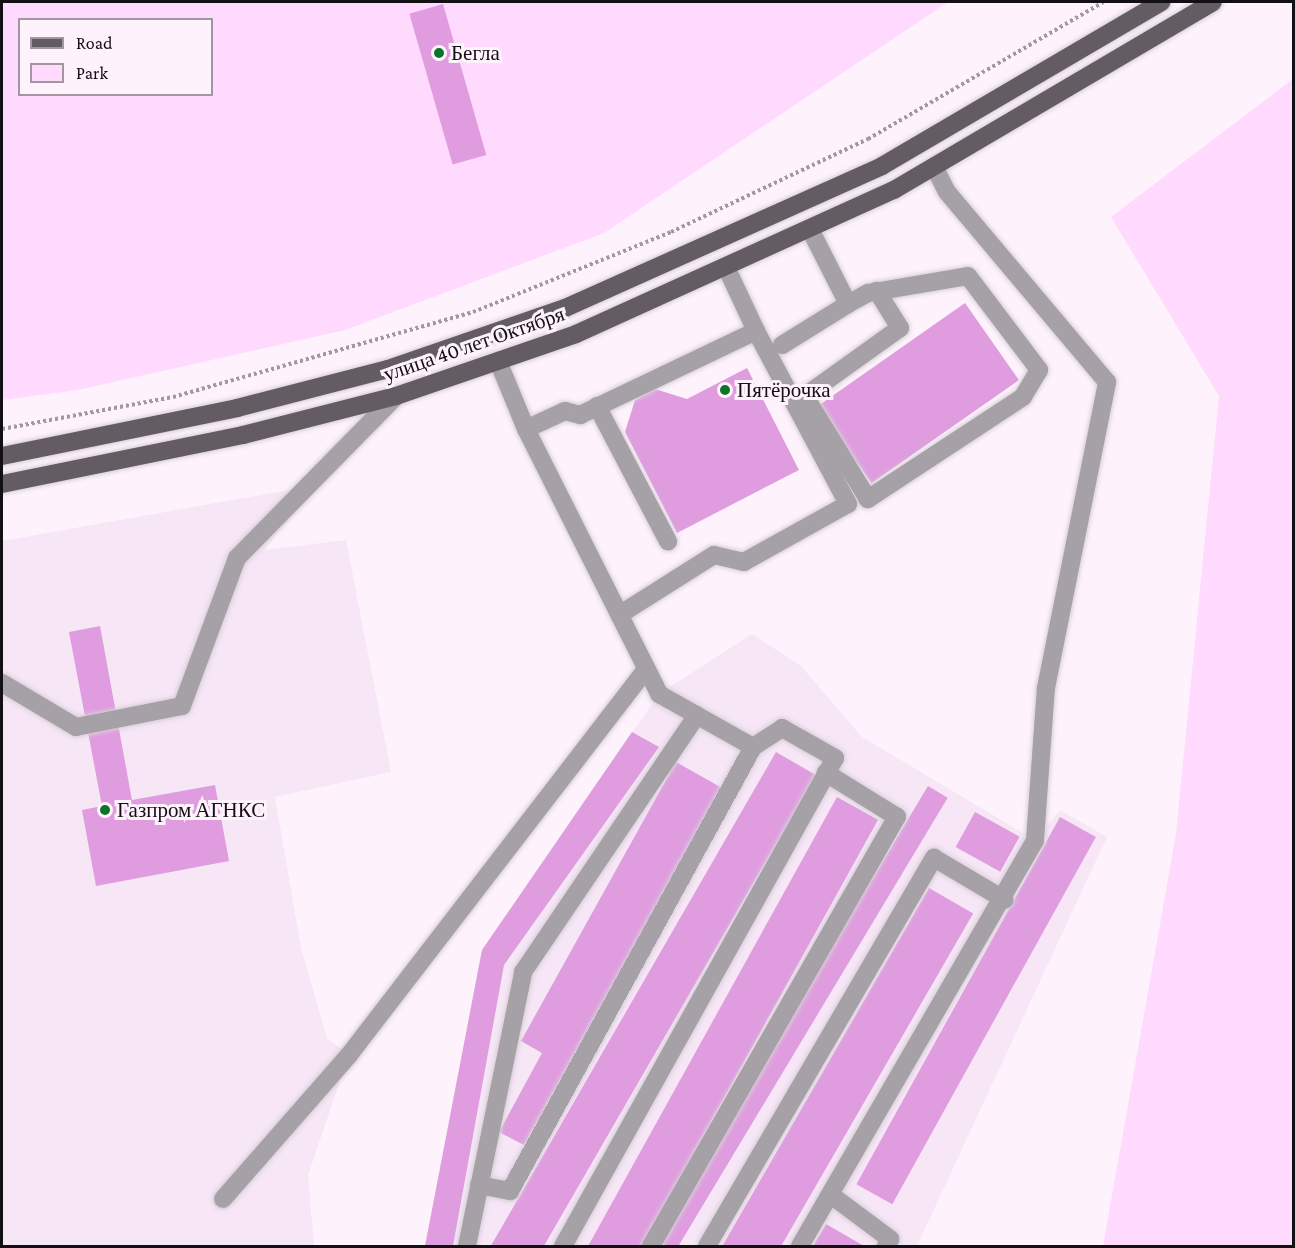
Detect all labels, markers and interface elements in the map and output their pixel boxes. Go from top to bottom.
legend [18,18,213,96]
text: Road [76,33,113,53]
place label: Бегла [451,40,500,66]
marker: Бегла [432,46,446,60]
text: Park [76,63,108,83]
street label: улица 40 лет Октября [380,301,568,387]
place label: Пятёрочка [737,377,831,403]
marker: Пятёрочка [718,383,732,397]
place label: Газпром АГНКС [117,797,265,823]
marker: Газпром АГНКС [98,803,112,817]

